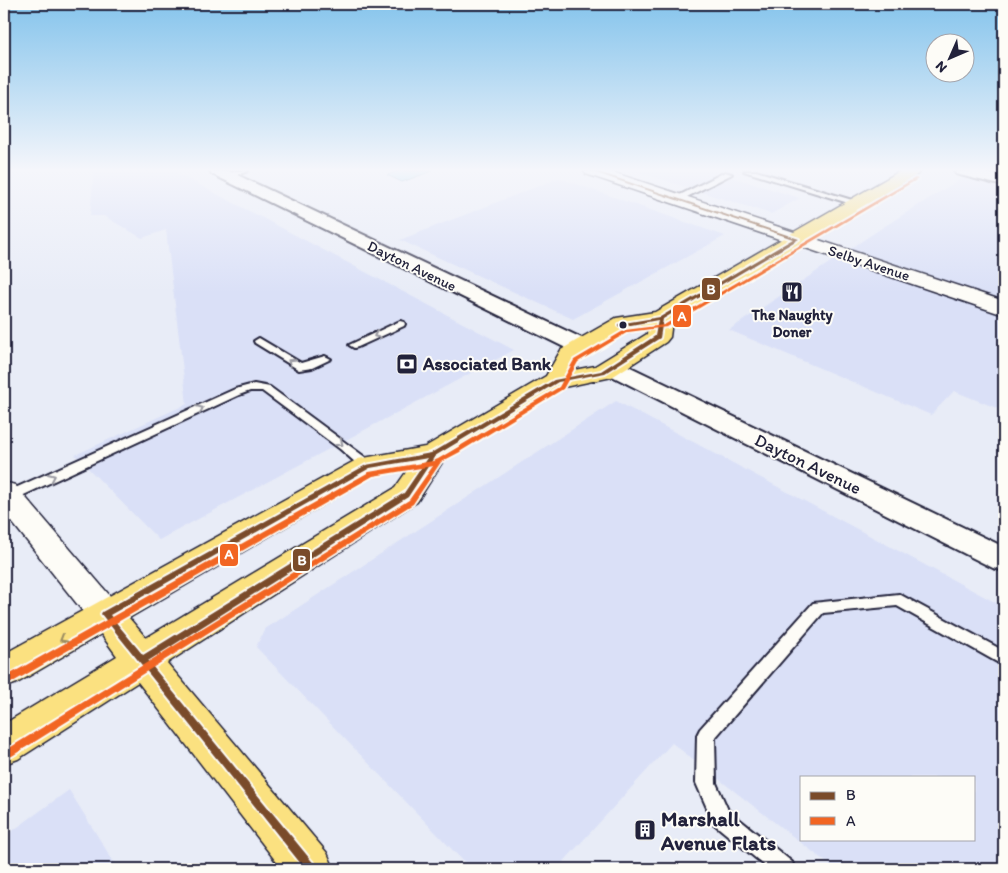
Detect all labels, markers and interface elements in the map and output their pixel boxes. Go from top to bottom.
north arrow [926,32,976,82]
text: N [932,57,951,76]
street label: Dayton Avenue [365,237,459,295]
street label: Selby Avenue [826,241,912,285]
line badge: B [701,277,721,301]
restaurant icon: The Naughty Doner [780,280,804,304]
text: B [706,281,716,298]
line badge: A [672,304,692,328]
place label: The Naughty Doner [750,306,834,341]
text: A [677,308,688,325]
unlabelled marker [618,320,628,330]
one-way arrow [373,328,382,339]
bank icon: Associated Bank [395,352,419,376]
place label: Associated Bank [422,353,552,375]
one-way arrow [287,358,296,368]
one-way arrow [195,405,204,415]
street label: Dayton Avenue [751,429,865,499]
one-way arrow [334,437,344,446]
one-way arrow [47,472,56,483]
line badge: A [219,543,239,567]
text: A [224,546,235,563]
line badge: B [292,548,311,572]
text: B [297,552,307,569]
one-way arrow [59,632,68,642]
legend [800,776,976,840]
text: B [846,786,856,804]
place label: Marshall Avenue Flats [660,806,776,855]
text: A [846,812,856,830]
building icon: Marshall Avenue Flats [633,818,657,842]

